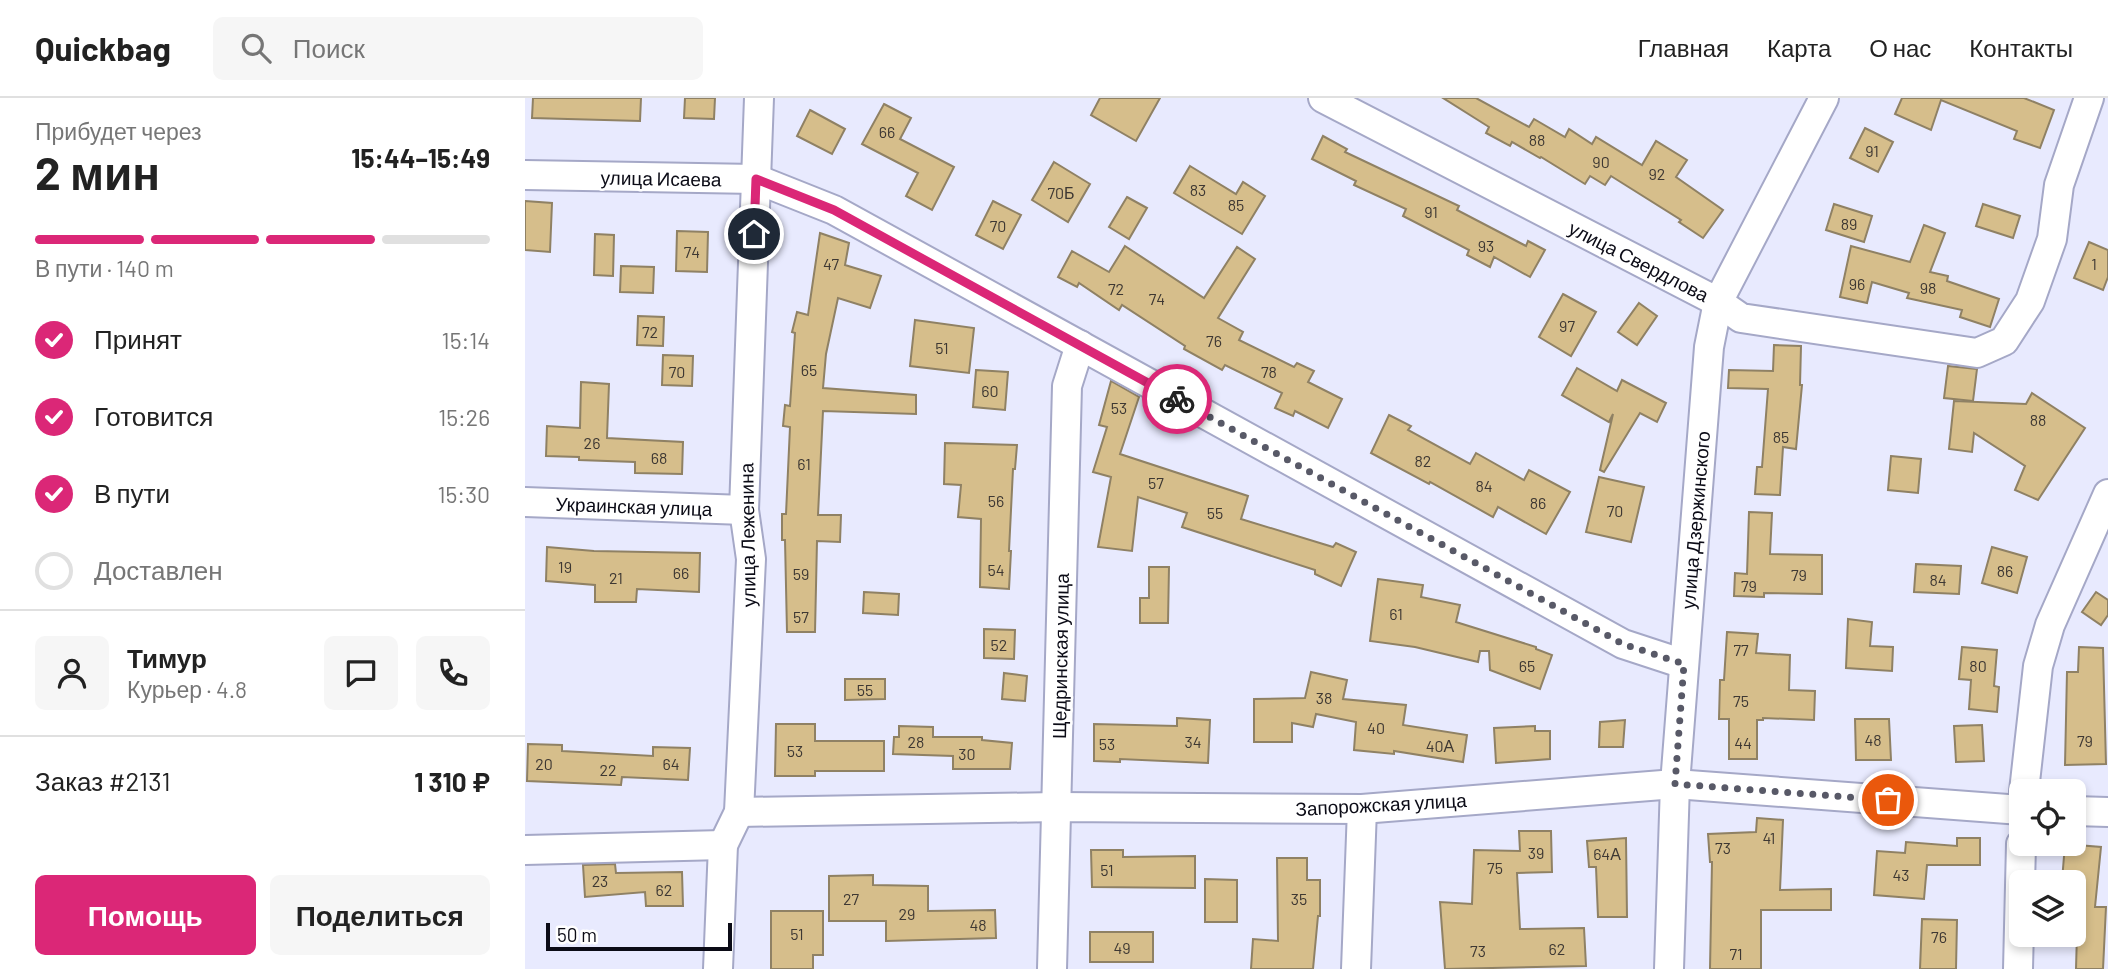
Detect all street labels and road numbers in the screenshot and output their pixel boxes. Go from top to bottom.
street label: улица Исаева [600,165,722,191]
street label: улица Свердлова [1565,216,1713,306]
street label: улица Дзержинского [1676,430,1714,610]
street label: улица Леженина [734,462,760,607]
street label: Украинская улица [555,492,713,520]
street label: Щедринская улица [1047,572,1073,739]
street label: Запорожская улица [1295,788,1468,820]

